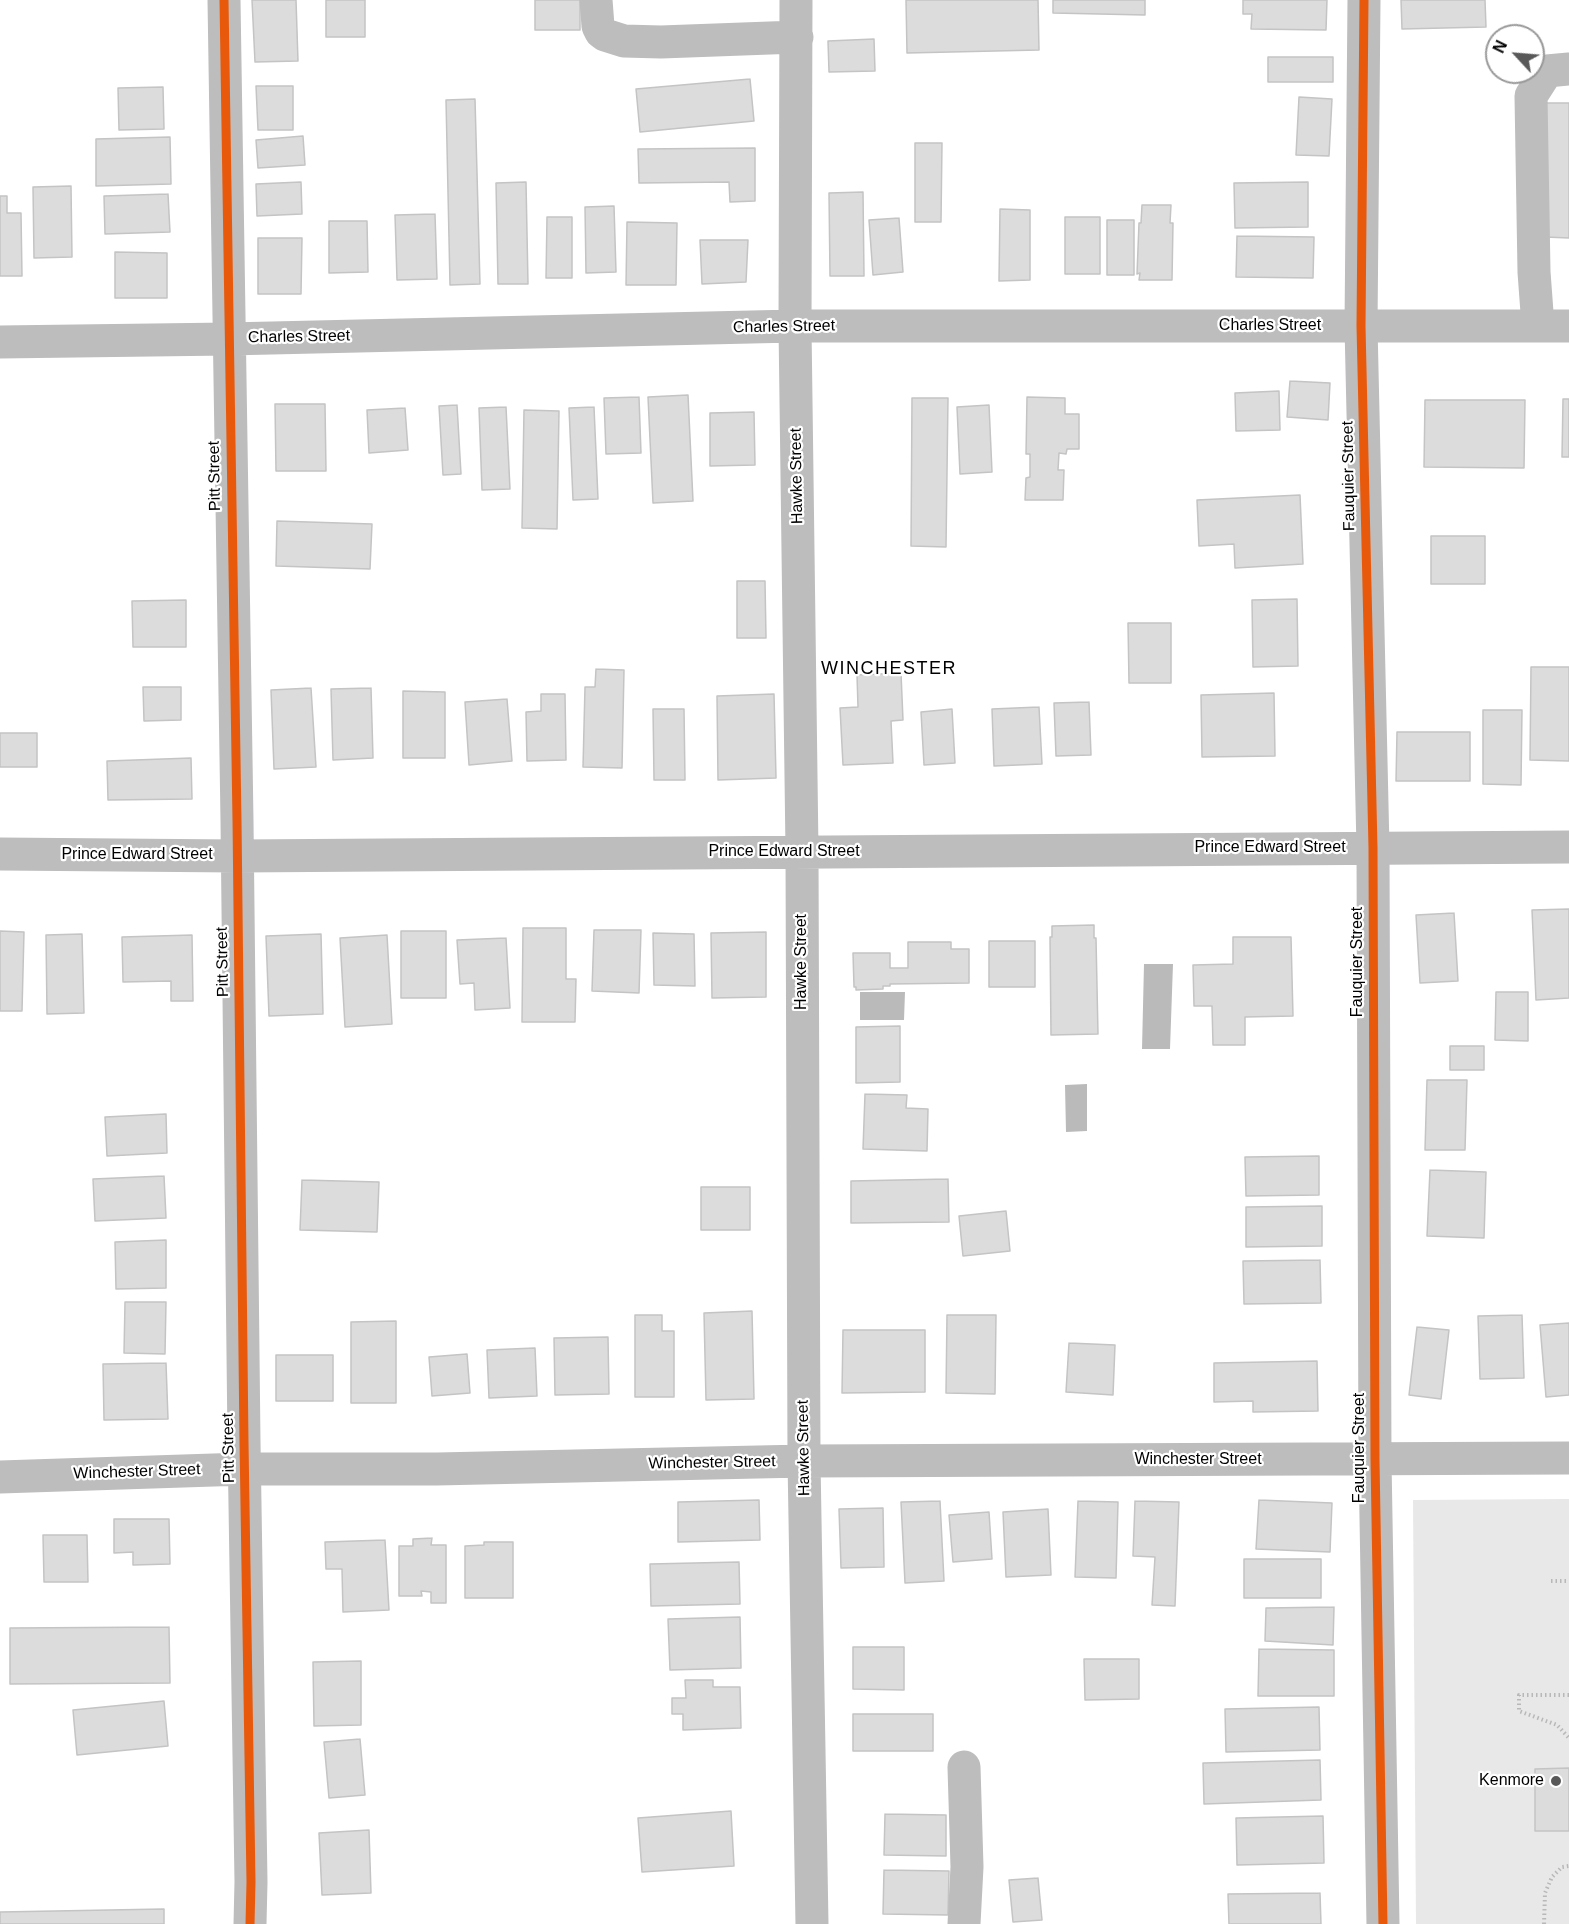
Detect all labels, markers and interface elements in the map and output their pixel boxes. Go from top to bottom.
north arrow [1485,24,1545,84]
text: N [1490,38,1510,56]
street label: Charles Street [1219,316,1321,336]
street label: Charles Street [733,317,835,337]
street label: Charles Street [248,327,350,347]
street label: Fauquier Street [1338,421,1360,531]
street label: Hawke Street [787,428,807,524]
street label: Pitt Street [205,441,225,511]
district label: WINCHESTER [821,658,957,680]
street label: Prince Edward Street [1194,838,1346,858]
street label: Prince Edward Street [708,842,860,862]
street label: Prince Edward Street [61,845,213,865]
street label: Fauquier Street [1348,907,1368,1017]
street label: Hawke Street [792,914,812,1010]
street label: Pitt Street [213,927,233,997]
street label: Fauquier Street [1350,1393,1370,1503]
street label: Hawke Street [794,1400,814,1496]
street label: Pitt Street [219,1413,239,1483]
street label: Winchester Street [1134,1450,1262,1470]
street label: Winchester Street [648,1452,776,1474]
street label: Winchester Street [73,1460,201,1484]
place label: Kenmore [1479,1771,1544,1791]
marker: Kenmore [1549,1774,1563,1788]

